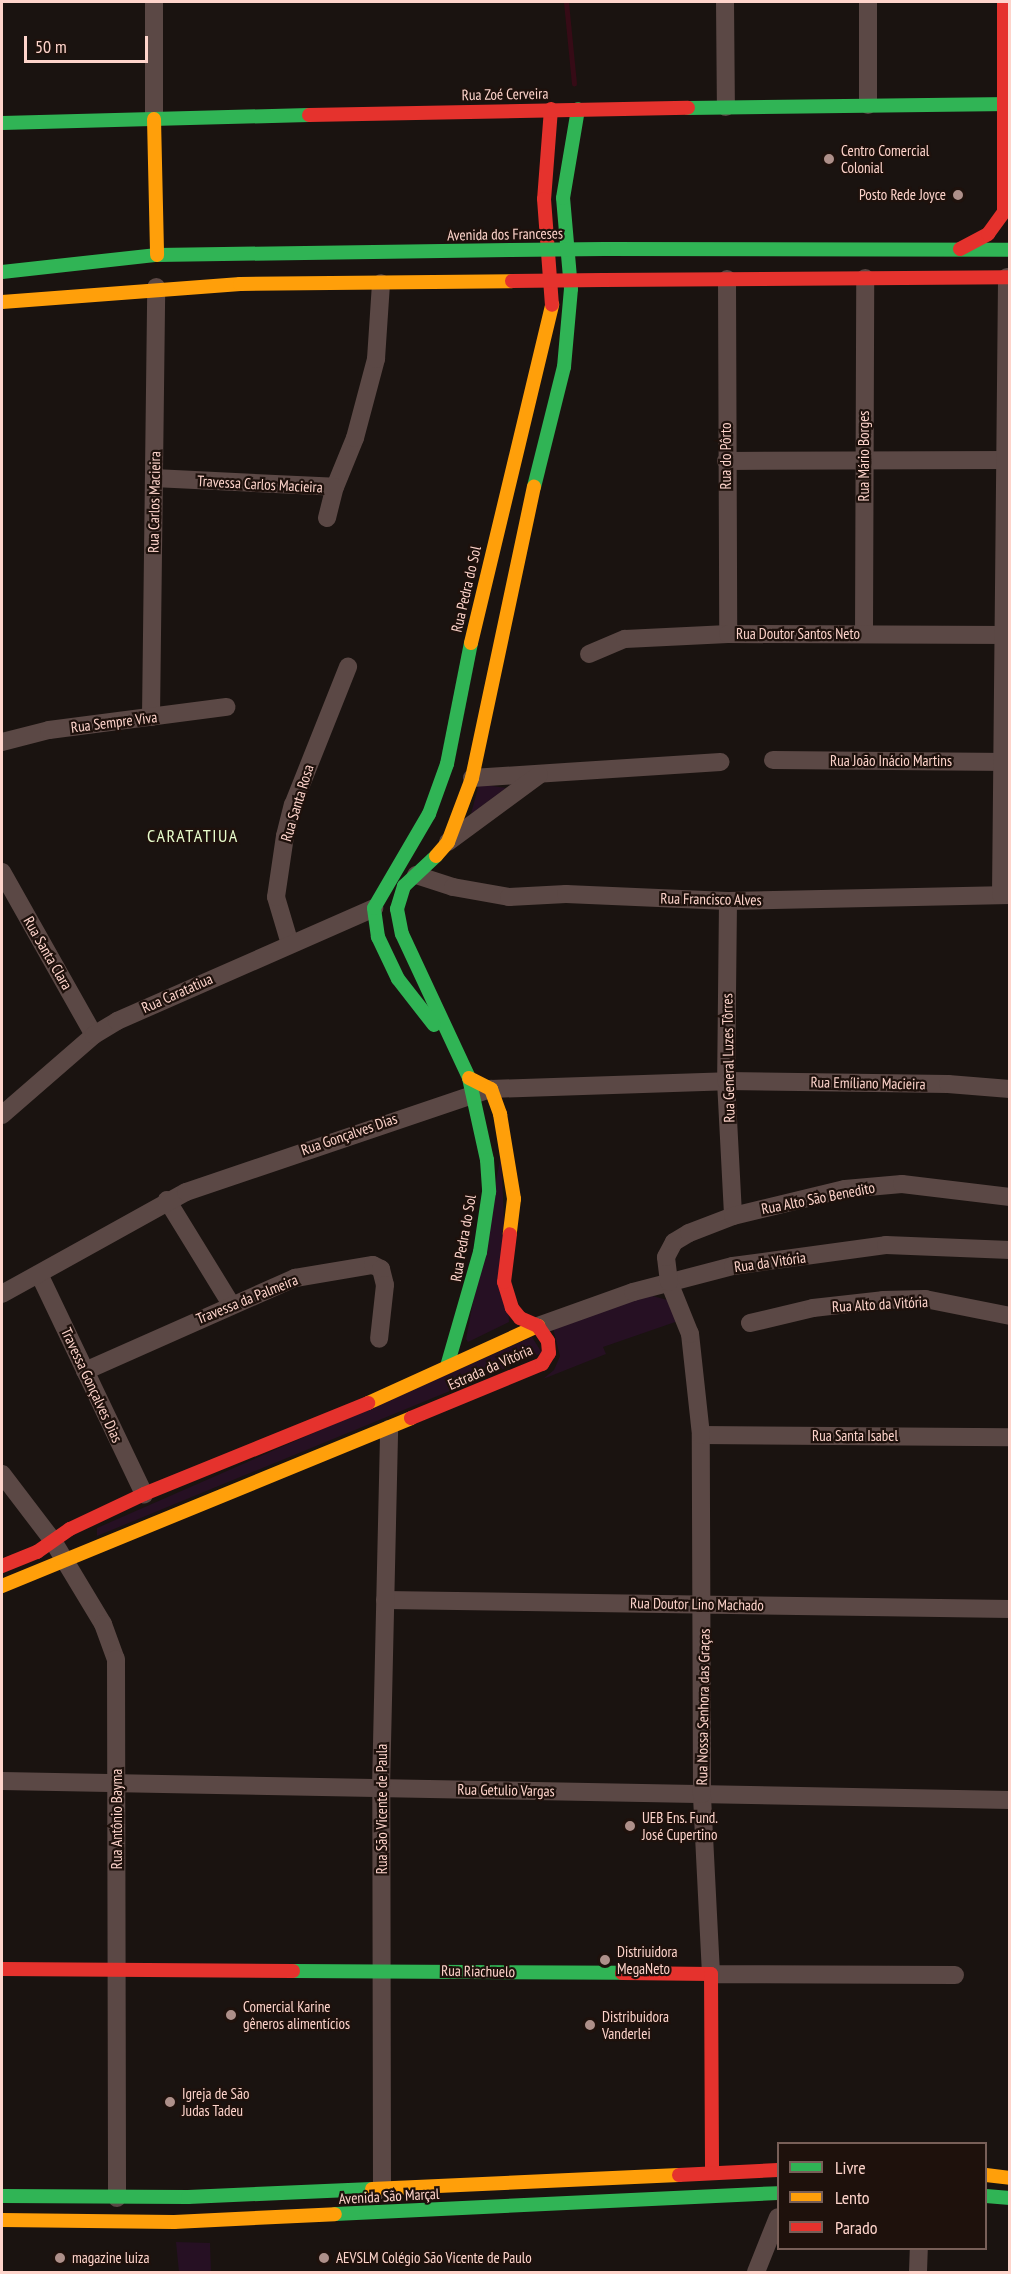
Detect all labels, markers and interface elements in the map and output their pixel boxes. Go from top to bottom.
scale bar [27,24,152,62]
text: 50 m [35,35,67,58]
street label: Rua Zoé Cerveira [461,84,549,104]
place label: Centro Comercial Colonial [841,141,929,176]
marker: Centro Comercial Colonial [822,152,836,166]
place label: Posto Rede Joyce [859,186,946,204]
marker: Posto Rede Joyce [951,188,965,202]
street label: Avenida dos Franceses [447,224,563,244]
street label: Rua Mário Borges [855,411,873,501]
street label: Rua do Pôrto [717,423,735,489]
street label: Rua Carlos Macieira [144,451,164,553]
street label: Travessa Carlos Macieira [197,472,323,496]
street label: Rua Pedra do Sol [447,544,485,634]
street label: Rua Doutor Santos Neto [736,625,860,643]
street label: Rua Sempre Viva [70,708,158,736]
street label: Rua João Inácio Martins [830,752,952,770]
street label: Rua Santa Rosa [277,762,317,844]
district label: CARATATIUA [147,825,239,847]
street label: Rua Francisco Alves [660,889,762,909]
street label: Rua Santa Clara [20,913,76,993]
street label: Rua Caratatiua [139,969,215,1017]
street label: Rua General Luzes Tôrres [718,993,738,1123]
street label: Rua Emíliano Macieira [810,1073,926,1093]
street label: Rua Gonçalves Dias [298,1109,400,1159]
street label: Rua Alto São Benedito [760,1178,876,1218]
street label: Rua Pedra do Sol [447,1193,479,1283]
street label: Rua da Vitória [733,1248,807,1276]
street label: Travessa da Palmeira [194,1270,300,1328]
street label: Rua Alto da Vitória [831,1292,929,1316]
street label: Travessa Gonçalves Dias [58,1325,126,1445]
street label: Estrada da Vitória [445,1340,535,1394]
street label: Rua Santa Isabel [812,1427,898,1445]
street label: Rua Doutor Lino Machado [630,1594,764,1614]
street label: Rua Nossa Senhora das Graças [693,1628,713,1786]
street label: Rua São Vicente de Paula [373,1744,391,1874]
street label: Rua Antônio Bayma [108,1768,126,1870]
street label: Rua Getulio Vargas [457,1780,555,1800]
place label: UEB Ens. Fund. José Cupertino [642,1808,719,1843]
marker: UEB Ens. Fund. José Cupertino [623,1819,637,1833]
place label: Distriuidora MegaNeto [617,1942,678,1977]
marker: Distriuidora MegaNeto [598,1953,612,1967]
street label: Rua Riachuelo [441,1961,515,1981]
place label: Comercial Karine gêneros alimentícios [243,1997,350,2032]
place label: Distribuidora Vanderlei [602,2007,669,2042]
marker: Comercial Karine gêneros alimentícios [224,2008,238,2022]
marker: Distribuidora Vanderlei [583,2018,597,2032]
place label: Igreja de São Judas Tadeu [182,2084,249,2119]
marker: Igreja de São Judas Tadeu [163,2095,177,2109]
legend [777,2142,987,2250]
text: Livre [835,2156,866,2179]
street label: Avenida São Marçal [338,2184,440,2208]
text: Lento [835,2186,870,2209]
text: Parado [835,2216,878,2239]
place label: magazine luiza [72,2249,150,2267]
place label: AEVSLM Colégio São Vicente de Paulo [336,2249,532,2267]
marker: magazine luiza [53,2251,67,2265]
marker: AEVSLM Colégio São Vicente de Paulo [317,2251,331,2265]

